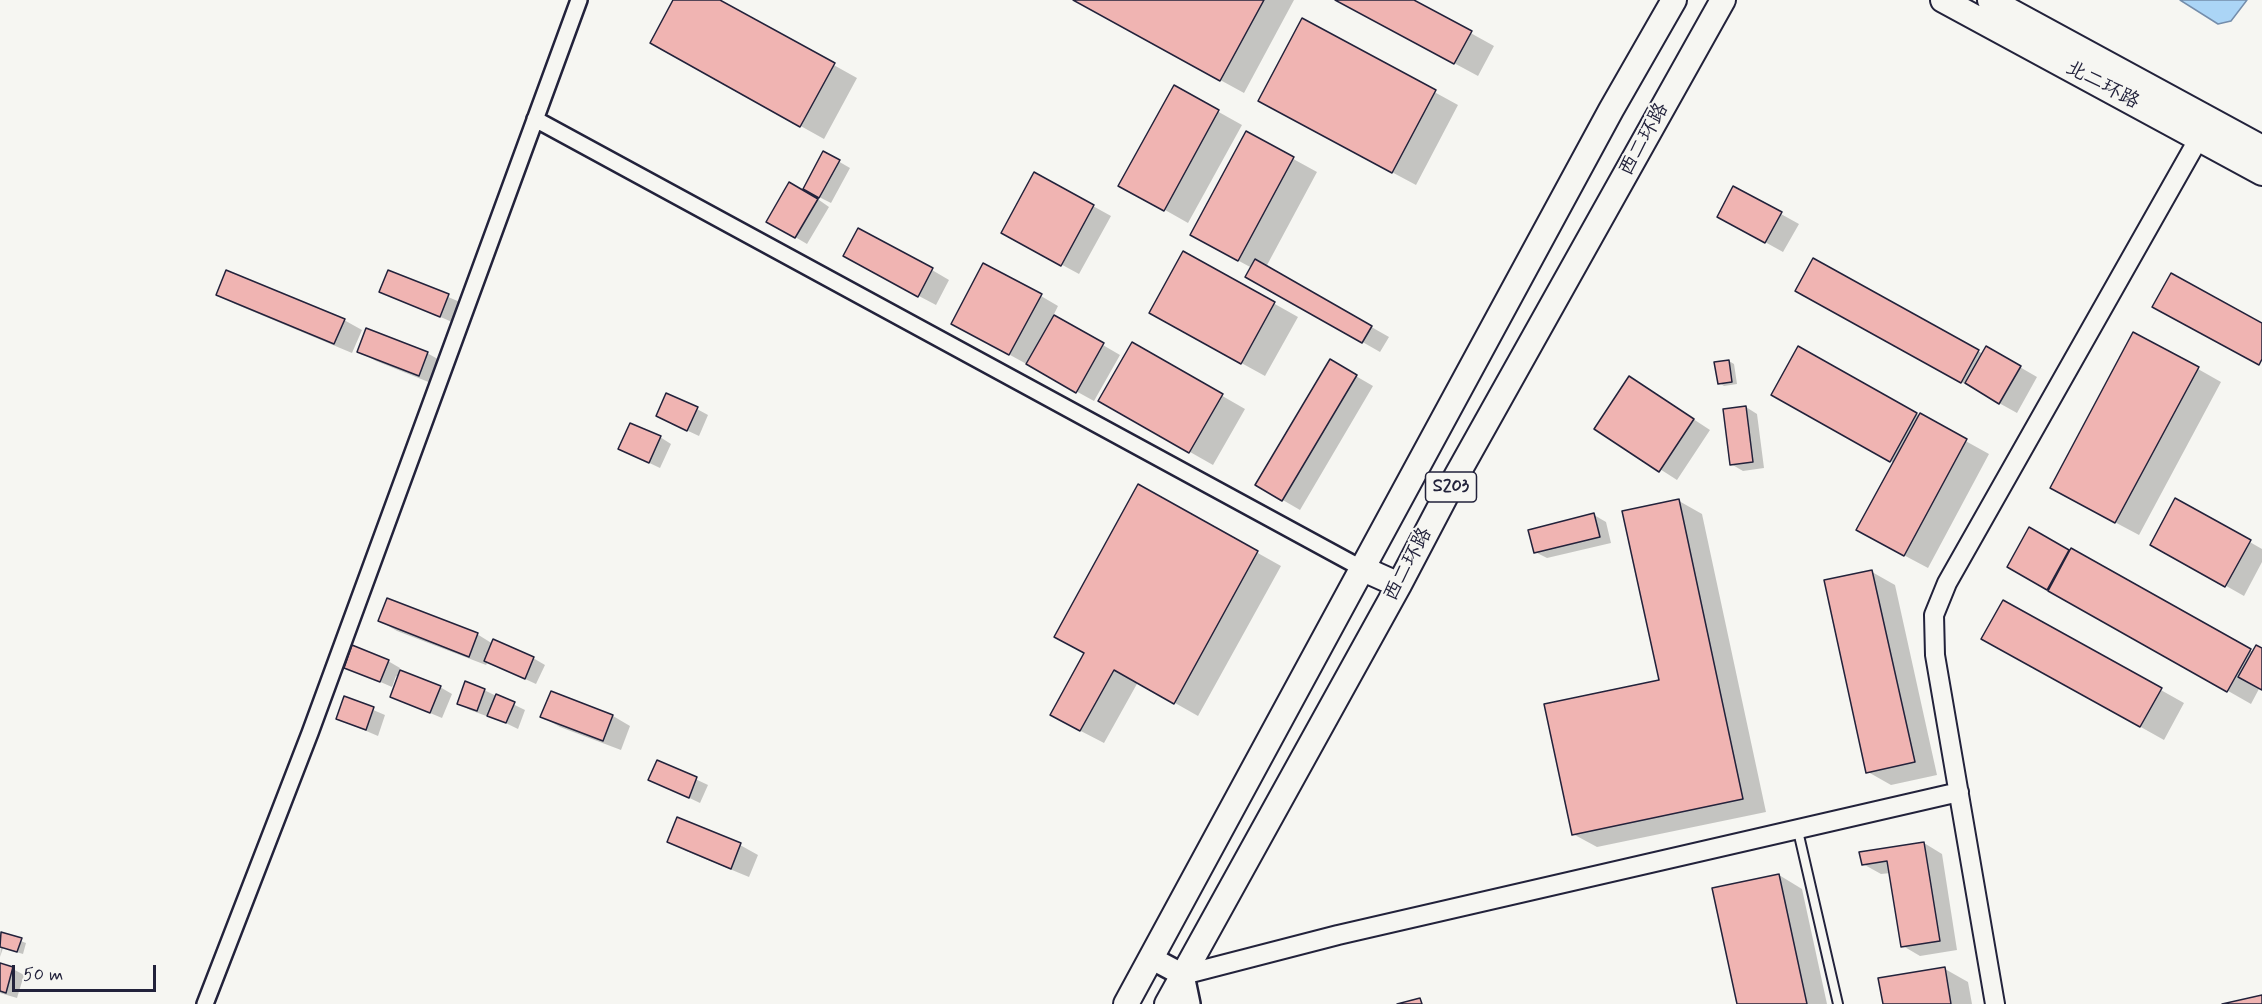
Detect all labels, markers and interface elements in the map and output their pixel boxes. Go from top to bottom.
street label: 北二环路 [2061,57,2143,115]
street label: 西二环路 [1615,99,1675,181]
road number: S203 [1426,472,1476,502]
street label: 西二环路 [1380,524,1438,606]
scale bar [15,953,159,991]
text: 50 m [23,963,63,987]

